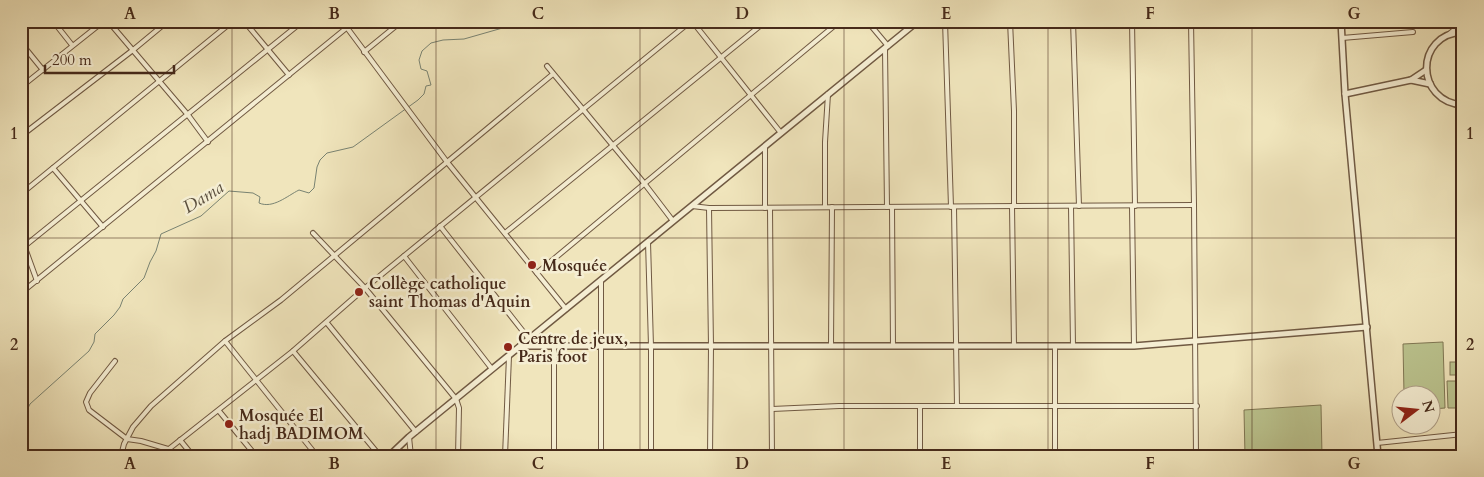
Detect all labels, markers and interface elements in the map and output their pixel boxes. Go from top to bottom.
text: A [124,3,136,25]
text: B [328,3,340,25]
text: C [532,3,544,25]
text: D [735,3,749,25]
text: E [941,3,951,25]
text: F [1145,3,1155,25]
text: G [1347,3,1361,25]
scale bar [45,42,174,74]
text: 200 m [52,50,92,70]
text: 1 [10,123,18,145]
text: 1 [1466,123,1474,145]
water label: Dama [178,175,229,220]
place label: Mosquée [542,255,607,277]
marker: Mosquée [526,259,538,271]
place label: Collège catholique saint Thomas d'Aquin [369,273,531,313]
marker: Collège catholique saint Thomas d'Aquin [353,286,365,298]
place label: Centre de jeux, Paris foot [518,328,628,368]
text: 2 [10,334,18,356]
text: 2 [1466,334,1474,356]
marker: Centre de jeux, Paris foot [502,341,514,353]
north arrow [1392,384,1442,434]
text: N [1417,398,1439,415]
place label: Mosquée El hadj BADIMOM [239,405,364,445]
marker: Mosquée El hadj BADIMOM [223,418,235,430]
text: A [124,453,136,475]
text: B [328,453,340,475]
text: C [532,453,544,475]
text: D [735,453,749,475]
text: E [941,453,951,475]
text: F [1145,453,1155,475]
text: G [1347,453,1361,475]

